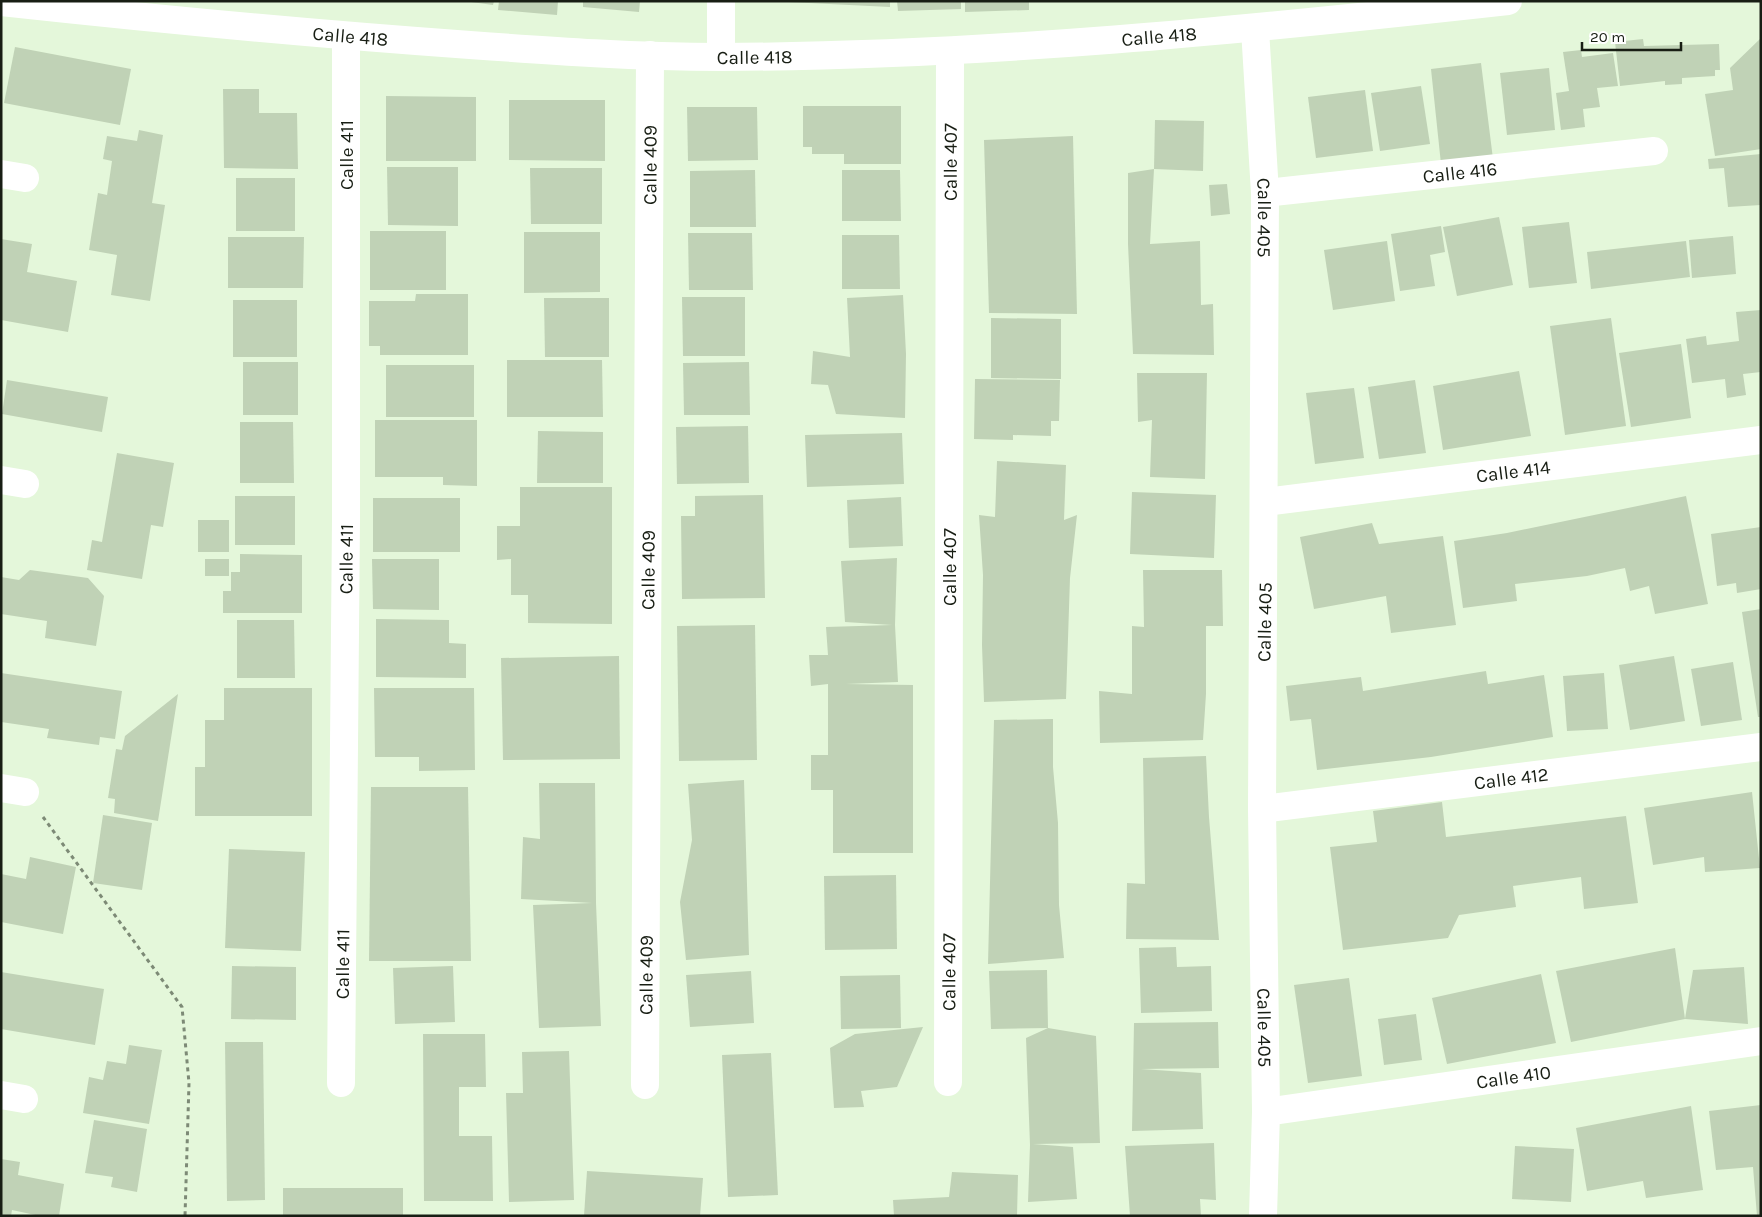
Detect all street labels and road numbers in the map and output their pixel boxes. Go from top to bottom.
street label: Calle 418 [312,23,389,51]
street label: Calle 418 [1121,23,1198,51]
street label: Calle 418 [717,46,793,69]
street label: Calle 411 [336,120,358,190]
street label: Calle 407 [940,123,962,201]
street label: Calle 409 [639,125,662,205]
street label: Calle 416 [1422,158,1498,188]
street label: Calle 405 [1252,177,1275,258]
street label: Calle 414 [1475,456,1552,488]
street label: Calle 411 [335,524,358,594]
street label: Calle 407 [939,528,961,606]
street label: Calle 409 [637,530,660,610]
street label: Calle 405 [1253,582,1277,662]
street label: Calle 412 [1473,764,1550,795]
street label: Calle 411 [332,929,354,999]
street label: Calle 407 [938,933,960,1011]
street label: Calle 409 [635,935,658,1015]
street label: Calle 405 [1252,988,1275,1068]
street label: Calle 410 [1475,1061,1552,1094]

